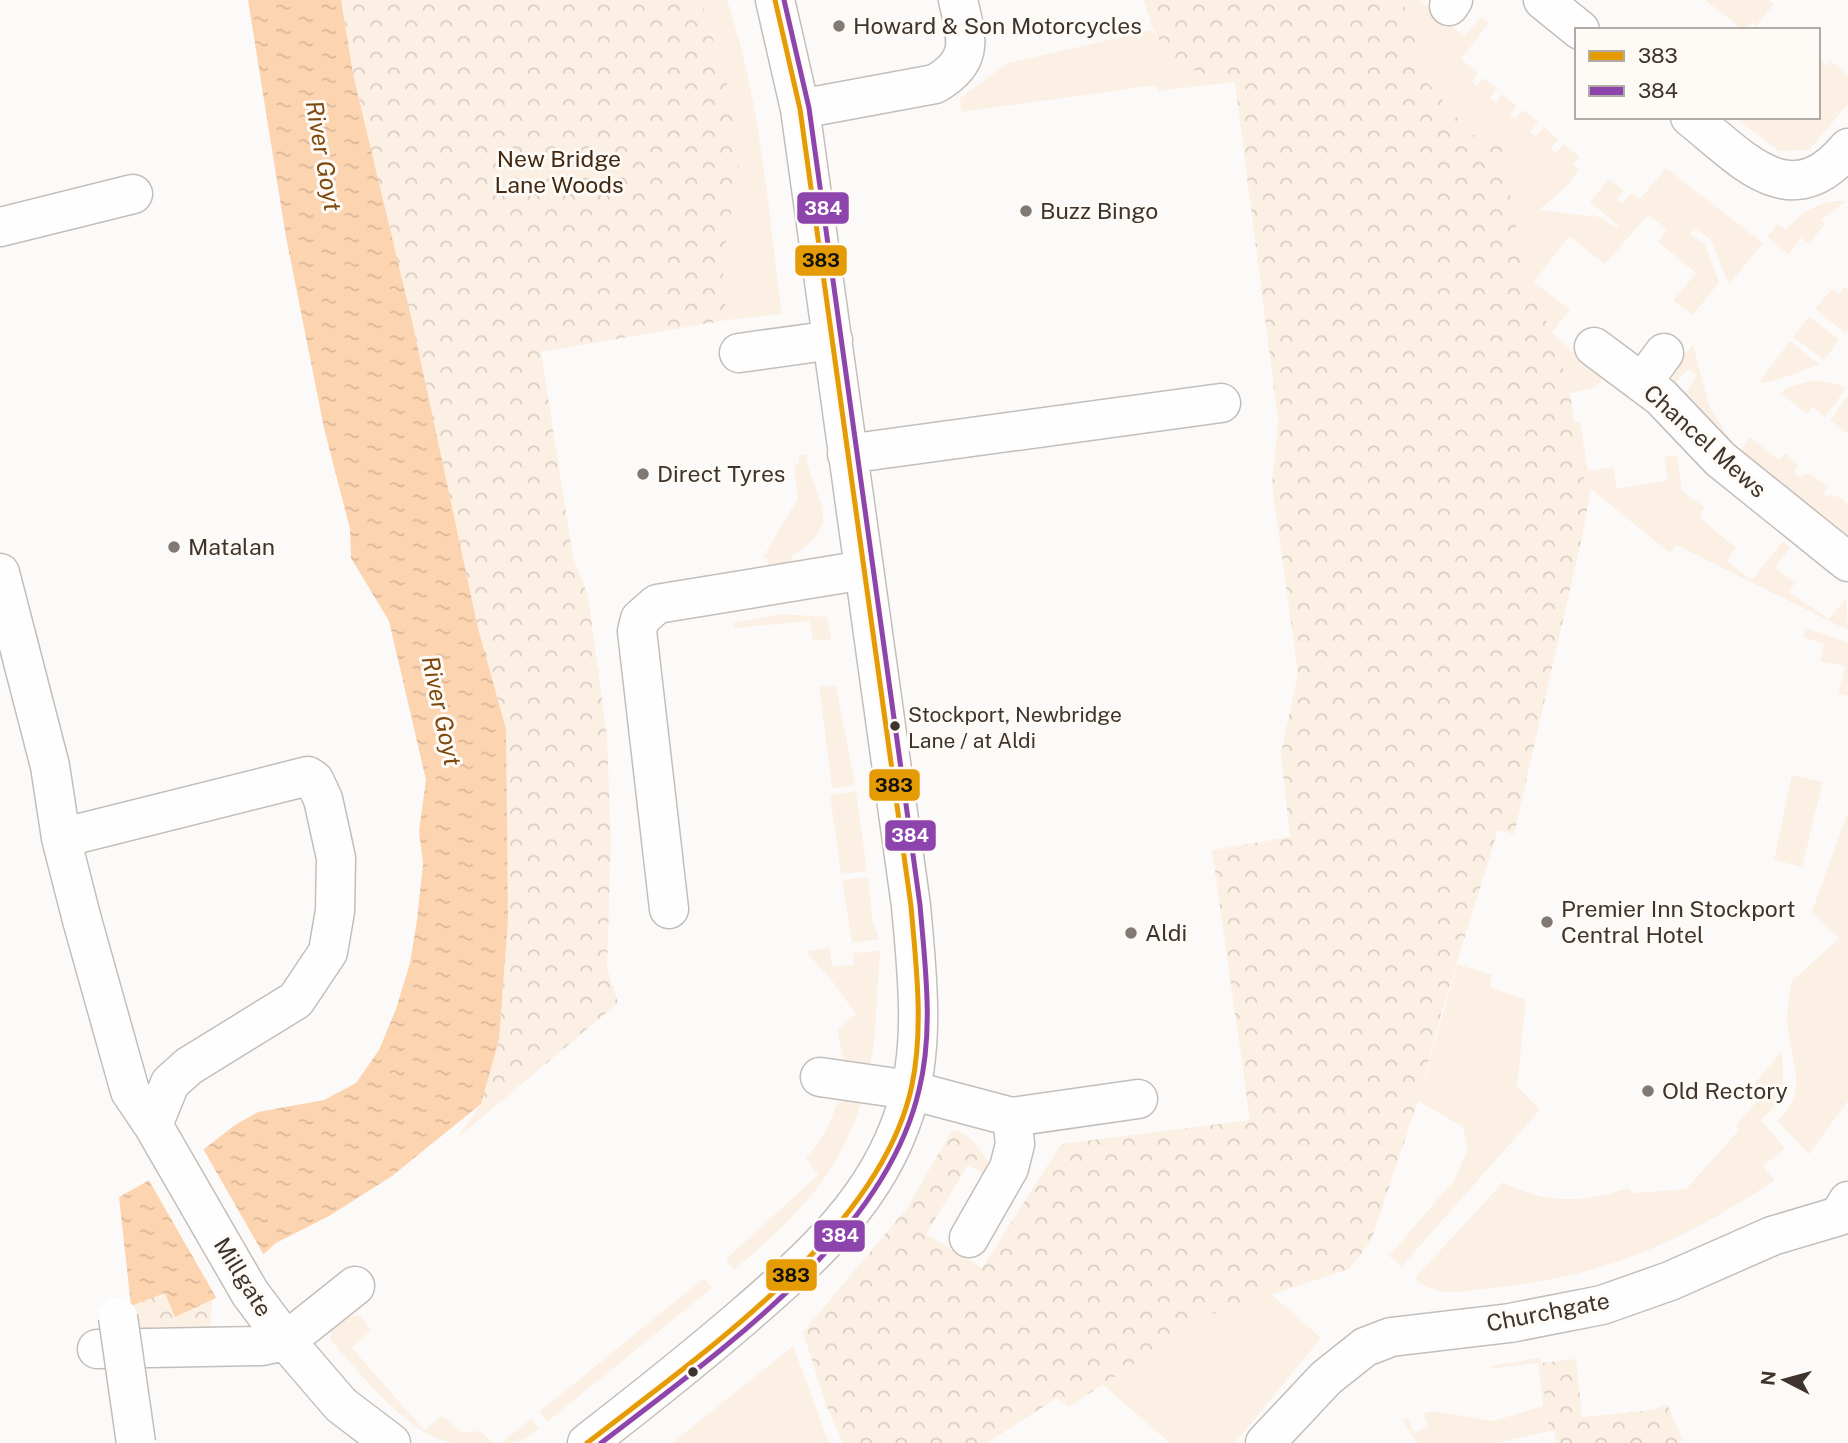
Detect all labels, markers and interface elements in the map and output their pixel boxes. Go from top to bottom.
place label: Howard & Son Motorcycles [853,12,1142,39]
marker: Howard & Son Motorcycles [831,18,847,34]
legend [1575,28,1820,119]
text: 383 [1638,43,1678,68]
text: 384 [1638,78,1678,103]
water label: River Goyt [300,98,347,213]
park label: New Bridge Lane Woods [494,145,624,198]
line badge: 384 [796,191,850,225]
text: 384 [804,197,842,219]
place label: Buzz Bingo [1040,197,1158,224]
marker: Buzz Bingo [1018,203,1034,219]
line badge: 383 [794,244,848,277]
text: 383 [802,249,840,271]
street label: Chancel Mews [1639,379,1772,503]
place label: Direct Tyres [657,460,786,487]
marker: Direct Tyres [635,466,651,482]
place label: Matalan [188,533,275,560]
marker: Matalan [166,539,182,555]
water label: River Goyt [417,653,467,768]
place label: Stockport, Newbridge Lane / at Aldi [908,702,1122,753]
marker: Stockport, Newbridge Lane / at Aldi [888,719,902,733]
line badge: 383 [868,768,921,802]
text: 383 [875,774,913,796]
line badge: 384 [884,819,937,852]
text: 384 [891,824,929,846]
place label: Premier Inn Stockport Central Hotel [1561,895,1795,948]
marker: Premier Inn Stockport Central Hotel [1539,914,1555,930]
place label: Aldi [1145,919,1187,946]
marker: Aldi [1123,925,1139,941]
place label: Old Rectory [1662,1077,1788,1104]
marker: Old Rectory [1640,1083,1656,1099]
line badge: 384 [813,1219,866,1253]
text: 384 [821,1224,859,1246]
street label: Millgate [209,1232,278,1321]
line badge: 383 [765,1258,818,1292]
text: 383 [772,1264,810,1286]
street label: Churchgate [1484,1286,1612,1337]
north arrow [1750,1345,1820,1415]
unlabelled marker [686,1365,700,1379]
text: N [1756,1370,1780,1387]

